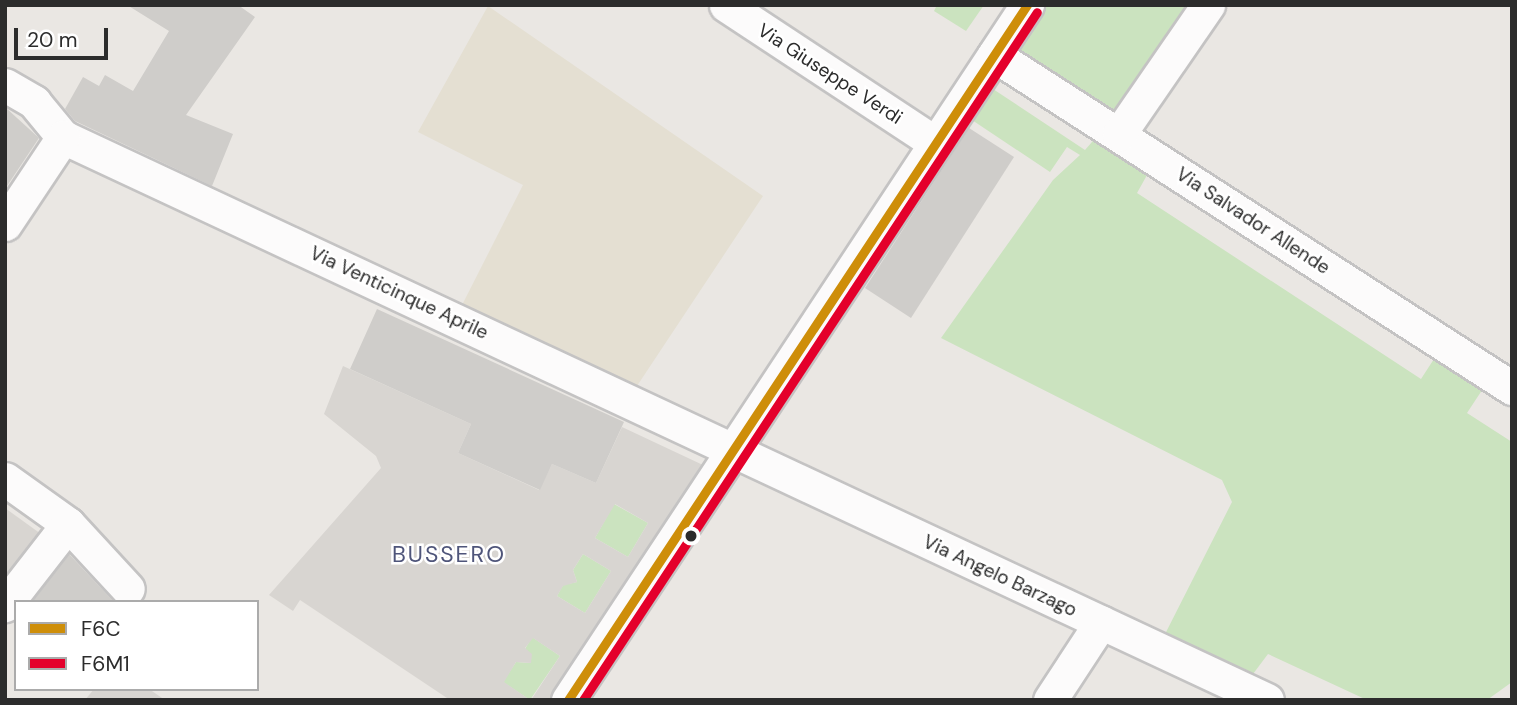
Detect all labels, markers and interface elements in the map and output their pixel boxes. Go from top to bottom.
scale bar [18,14,112,58]
street label: Via Giuseppe Verdi [753,19,907,129]
text: 20 m [27,26,78,54]
street label: Via Salvador Allende [1172,163,1334,279]
street label: Via Venticinque Aprile [306,242,492,344]
unlabelled marker [684,529,698,543]
street label: Via Angelo Barzago [919,530,1081,622]
district label: BUSSERO [393,540,505,568]
legend [14,600,259,691]
text: F6C [81,615,120,643]
text: F6M1 [81,650,130,678]

